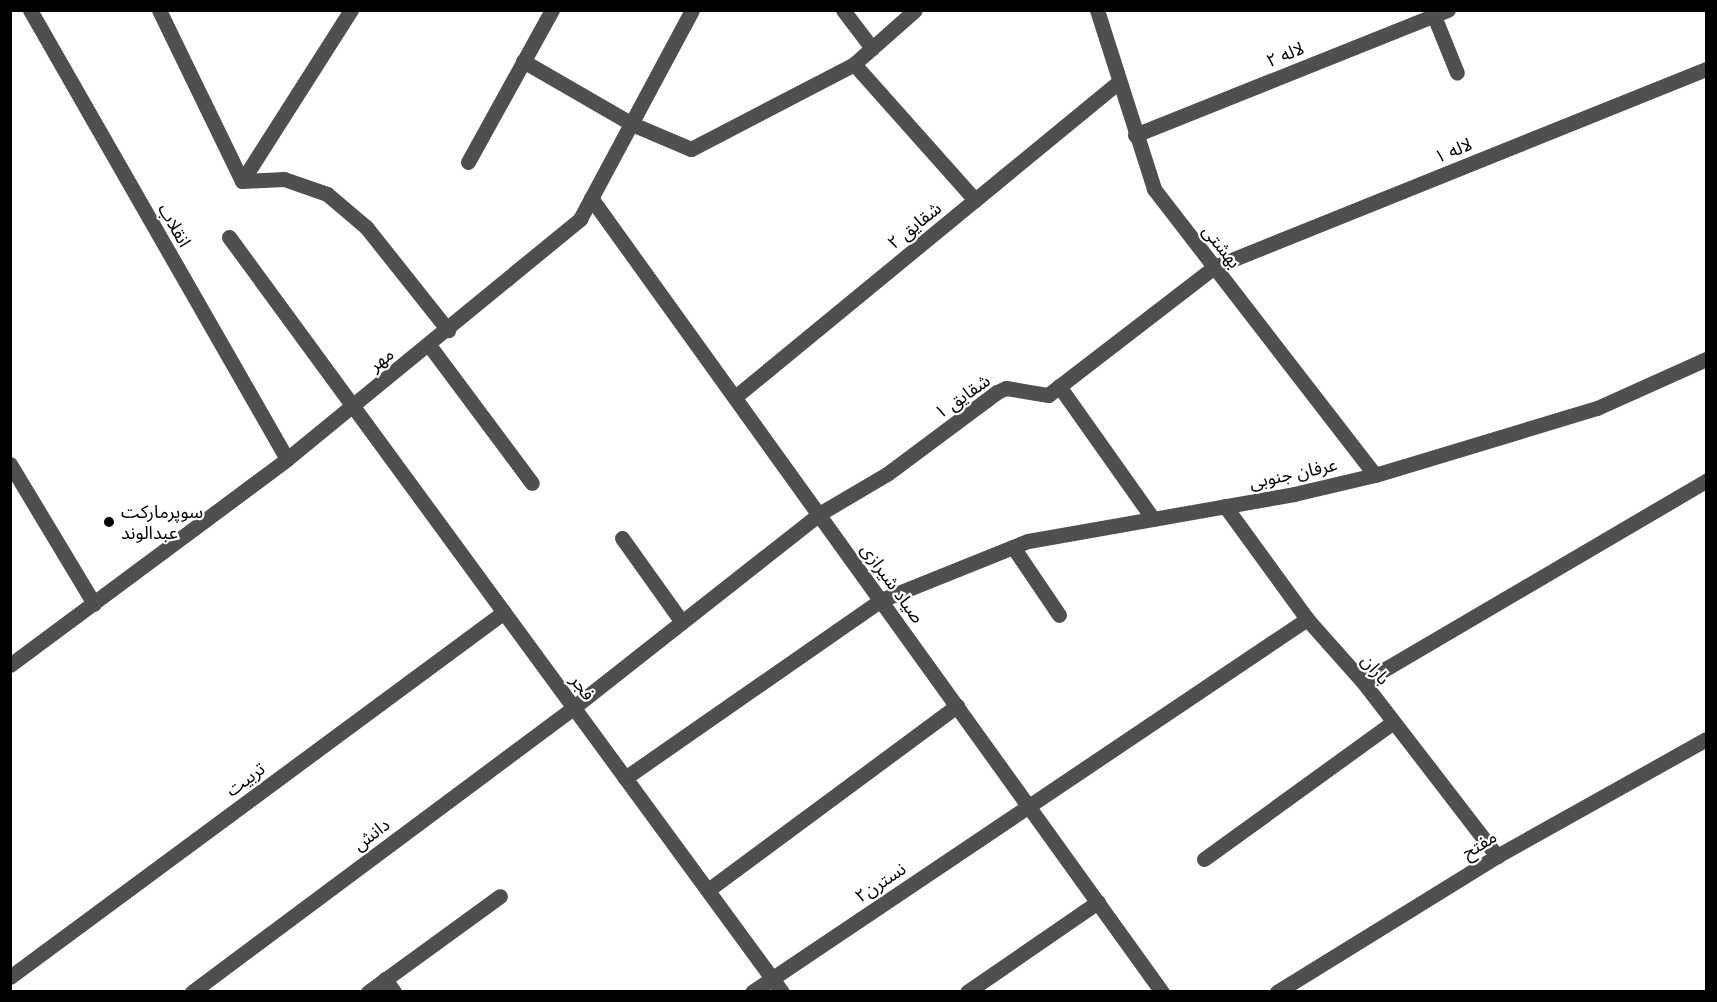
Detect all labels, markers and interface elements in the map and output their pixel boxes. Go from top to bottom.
street label: لاله ۲ [1263,37,1307,71]
street label: لاله ۱ [1431,133,1475,167]
street label: شقایق ۲ [883,197,945,253]
street label: انقلاب [154,199,196,251]
street label: بهشتی [1198,220,1246,272]
street label: مهر [364,343,398,375]
street label: شقایق ۱ [930,369,994,423]
street label: عرفان جنوبی [1247,453,1339,493]
place label: سوپرمارکت عبدالوند [121,501,203,544]
marker: سوپرمارکت عبدالوند [102,515,116,529]
street label: صیاد شیرازی [857,539,929,627]
street label: باران [1357,649,1395,689]
street label: فجر [566,670,600,704]
street label: تربیت [221,757,269,801]
street label: دانش [348,813,394,855]
street label: مفتح [1458,825,1500,863]
street label: نسترن۲ [850,857,910,907]

